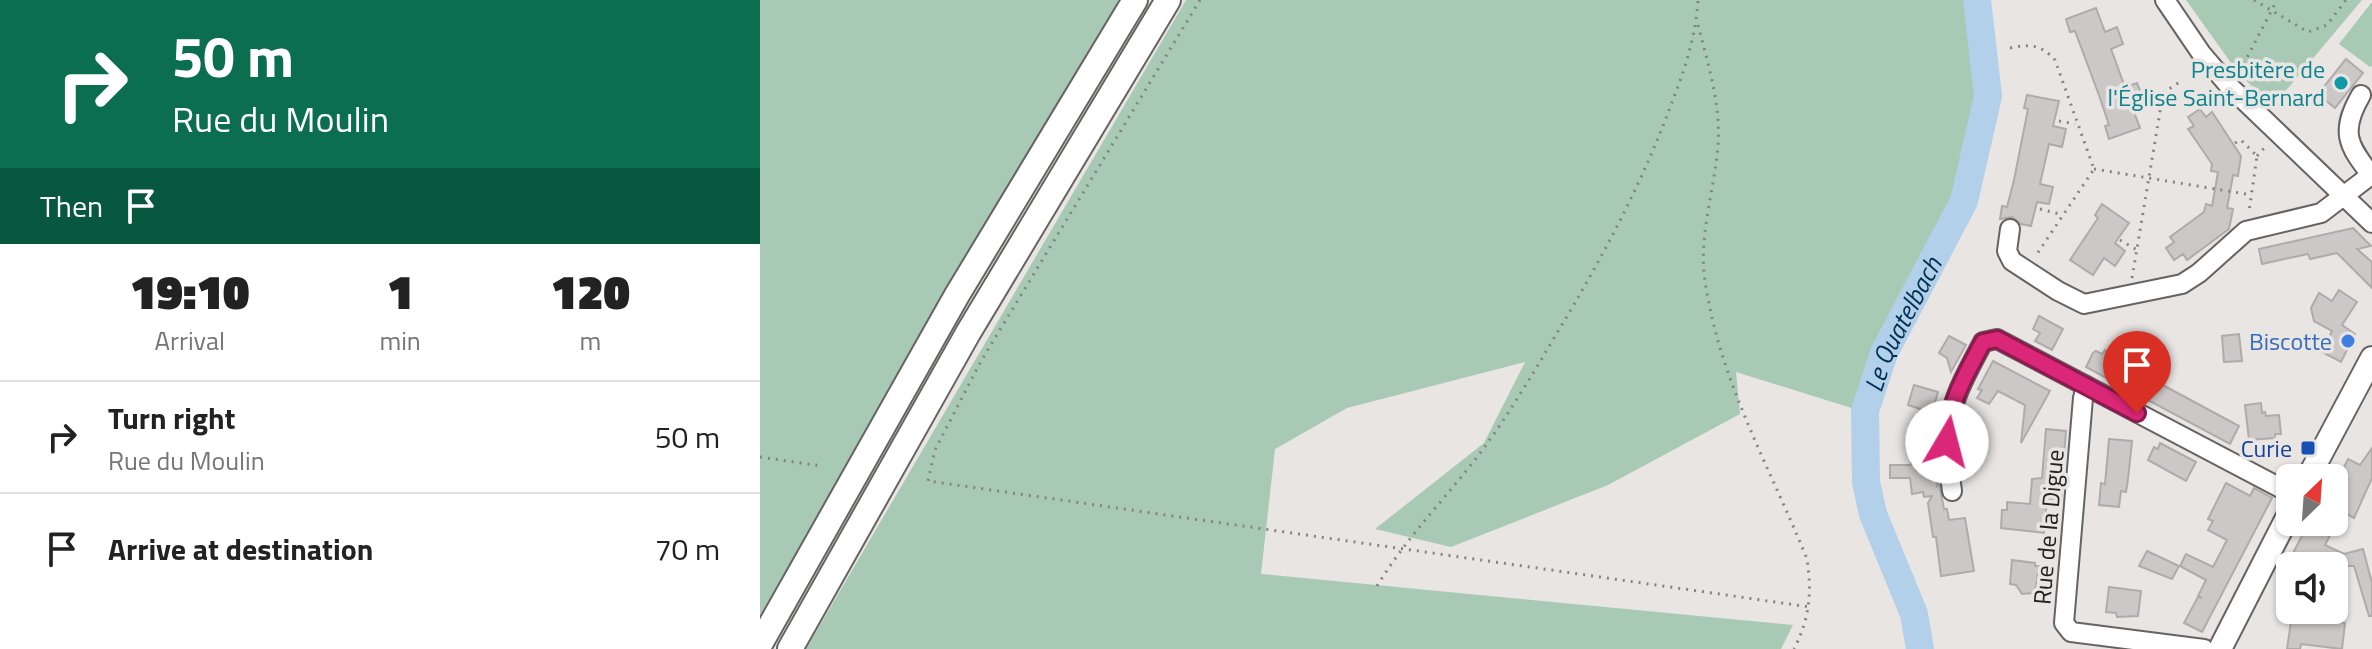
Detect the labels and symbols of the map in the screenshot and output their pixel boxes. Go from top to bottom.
place label: Presbitère de l'Église Saint-Bernard [2108,51,2325,115]
marker: Presbitère de l'Église Saint-Bernard [2332,74,2350,92]
water label: Le Quatelbach [1853,249,1951,397]
place label: Biscotte [2249,323,2332,359]
pin [2103,331,2171,413]
marker: Biscotte [2339,332,2357,350]
position arrow [1905,400,1989,484]
place label: Curie [2241,430,2292,466]
marker: Curie [2299,439,2317,457]
street label: Rue de la Digue [2023,448,2073,606]
north arrow [2276,464,2348,536]

